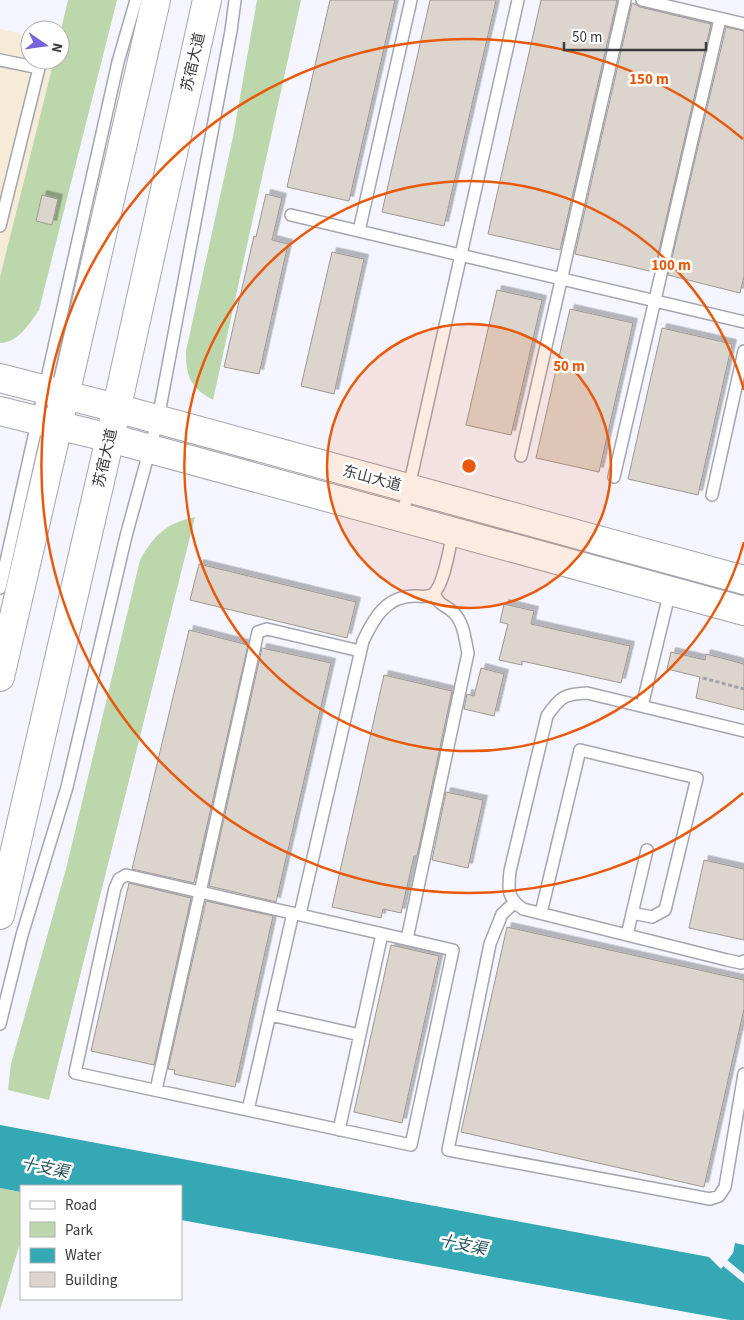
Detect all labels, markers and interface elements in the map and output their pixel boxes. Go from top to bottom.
north arrow [20,20,70,70]
scale bar [564,20,706,52]
text: 50 m [572,27,602,48]
street label: 苏宿大道 [177,31,210,94]
text: N [46,41,67,54]
text: 150 m [629,69,669,90]
text: 100 m [651,255,691,276]
text: 50 m [553,356,585,377]
street label: 苏宿大道 [89,427,122,490]
centre of rings [460,457,478,475]
street label: 东山大道 [340,461,404,496]
water label: 十支渠 [19,1153,72,1184]
legend [20,1185,182,1300]
text: Road [65,1195,97,1216]
text: Park [65,1220,94,1241]
water label: 十支渠 [437,1230,490,1261]
text: Water [65,1245,102,1266]
text: Building [65,1270,118,1291]

